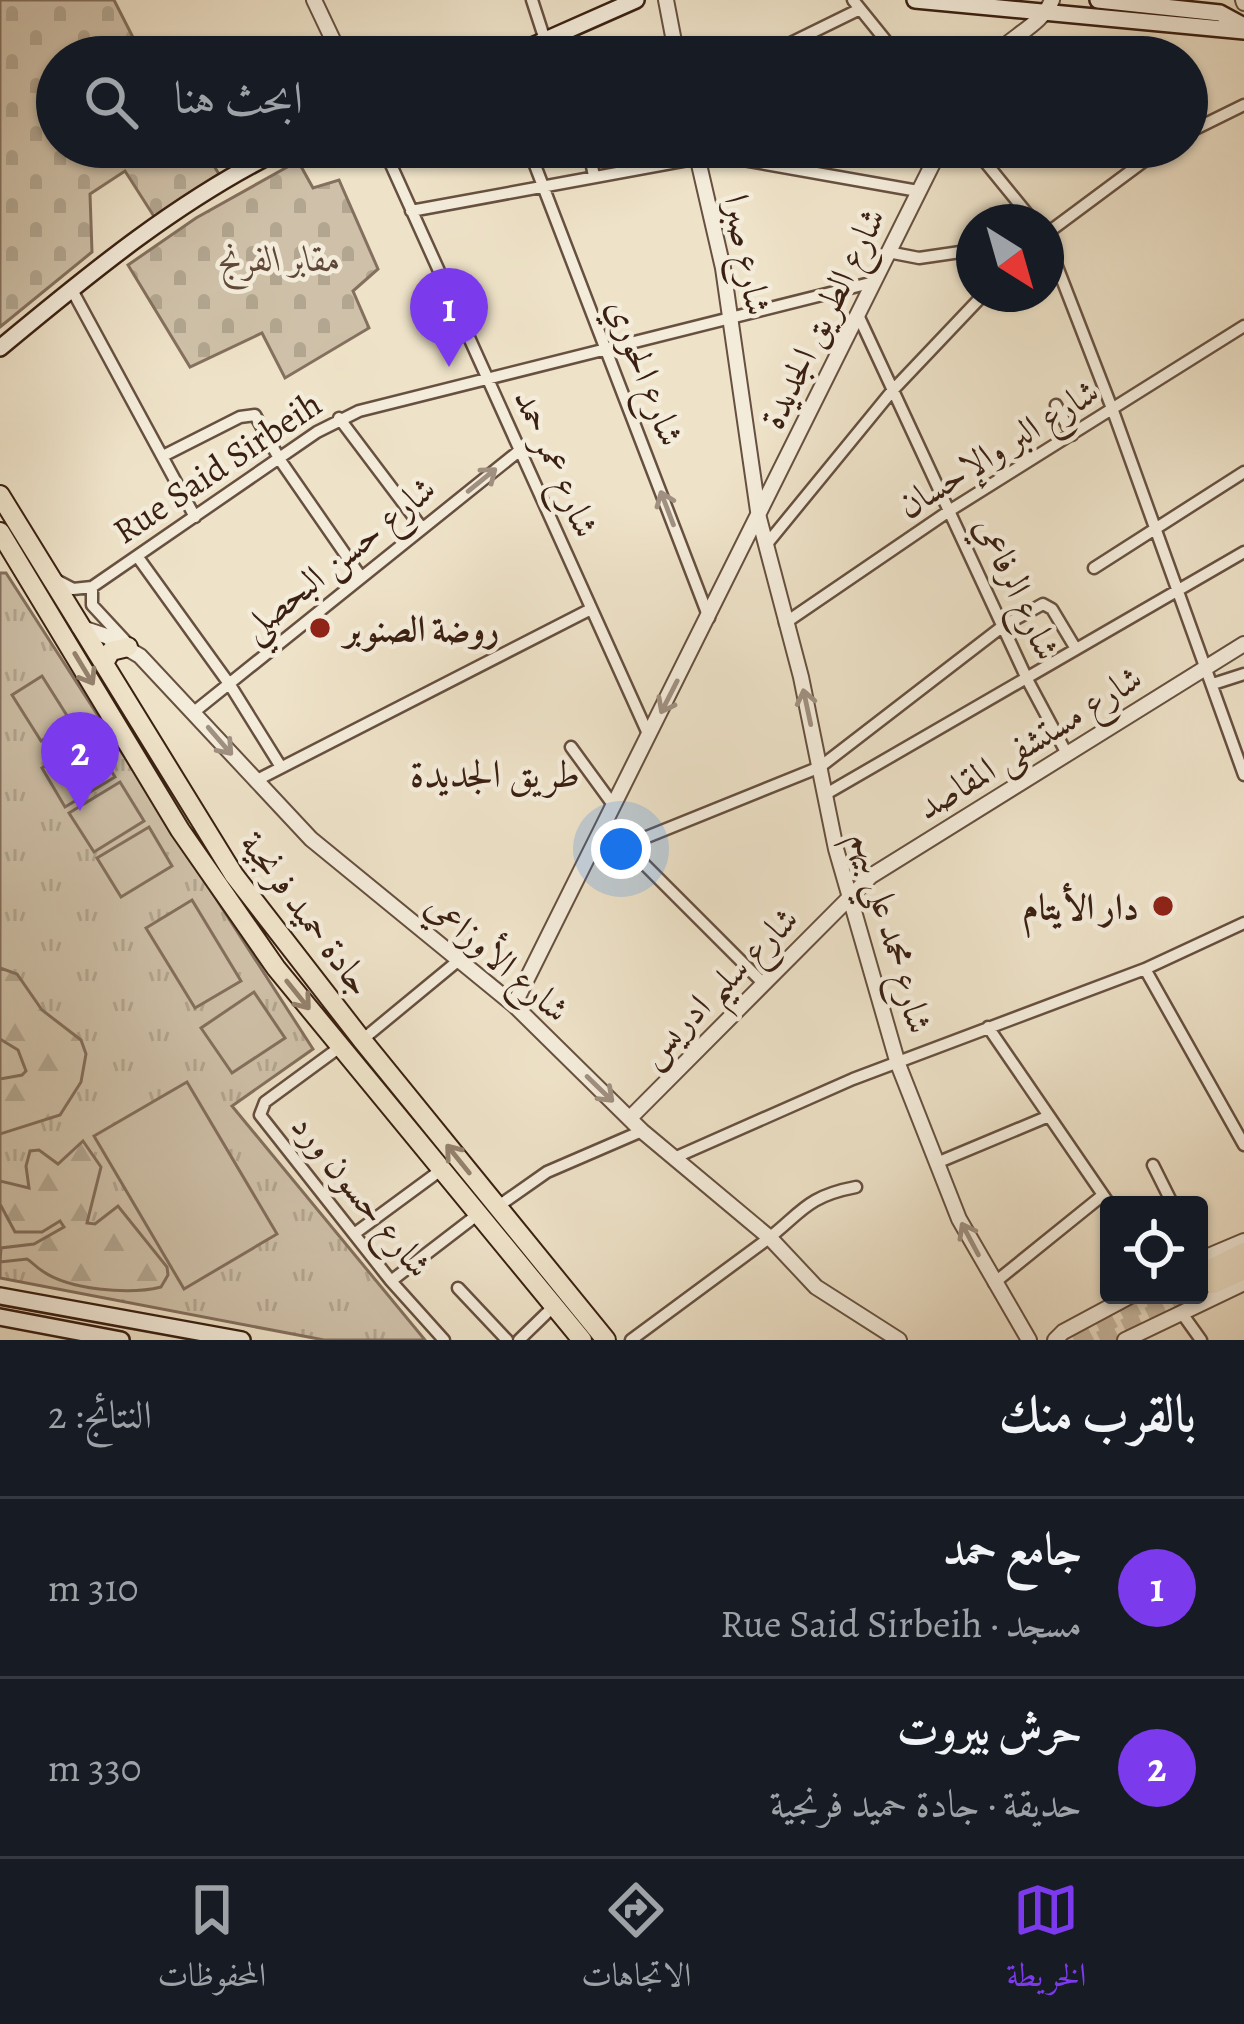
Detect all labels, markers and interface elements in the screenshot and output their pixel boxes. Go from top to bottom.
search box [36,36,1208,168]
text: ابحث هنا [174,67,303,129]
icon: search [78,69,144,135]
street label: شارع صبرا [706,190,784,321]
street label: شارع الطريق الجديدة [747,199,902,439]
north arrow [956,204,1064,312]
park label: مقابر الفرنج [219,234,341,290]
pin: 1 [410,268,488,367]
street label: شارع الحوري [590,291,697,455]
street label: شارع البر والإحسان [888,367,1111,534]
street label: Rue Said Sirbeih [103,379,331,555]
street label: شارع عمر حمد [497,381,611,547]
street label: شارع حسن البحصلي [230,464,452,660]
one-way arrow [465,467,497,494]
one-way arrow [654,491,676,528]
street label: شارع الرفاعي [958,508,1073,670]
place label: روضة الصنوبر [340,604,499,653]
marker: روضة الصنوبر [307,615,333,641]
one-way arrow [73,651,97,686]
street label: شارع مستشفى المقاصد [907,653,1154,836]
one-way arrow [657,679,679,715]
one-way arrow [795,688,818,726]
pin: 2 [41,712,119,811]
one-way arrow [206,725,233,756]
district label: طريق الجديدة [410,747,580,800]
your location [591,819,651,879]
street label: جادة حميد فرنجية [229,821,385,1005]
street label: شارع محمد علي بيهم [831,825,945,1042]
street label: شارع الأوزاعي [412,881,580,1038]
place label: دار الأيتام [1022,882,1139,939]
marker: دار الأيتام [1150,893,1176,919]
street label: شارع سليم ادريس [627,895,817,1085]
one-way arrow [284,979,311,1010]
one-way arrow [585,1074,614,1103]
street label: شارع حسون ورد [276,1102,444,1291]
one-way arrow [445,1143,471,1175]
map controls [1100,1196,1208,1304]
button: locate [1100,1196,1208,1304]
one-way arrow [958,1222,981,1257]
text: بالقرب منك [999,1379,1196,1449]
text: النتائج: 2 [48,1388,152,1441]
text: جامع حمد [943,1518,1082,1580]
text: 310 m [48,1561,139,1614]
text: 1 [1150,1561,1164,1614]
text: مسجد · Rue Said Sirbeih [720,1597,1082,1650]
text: حرش بيروت [897,1698,1082,1760]
text: 330 m [48,1741,141,1794]
text: 2 [1148,1741,1166,1794]
text: حديقة · جادة حميد فرنجية [769,1777,1082,1830]
tab: المحفوظات [157,1877,266,2007]
tab: الاتجاهات [581,1877,691,2007]
tab: الخريطة [1006,1877,1087,2007]

